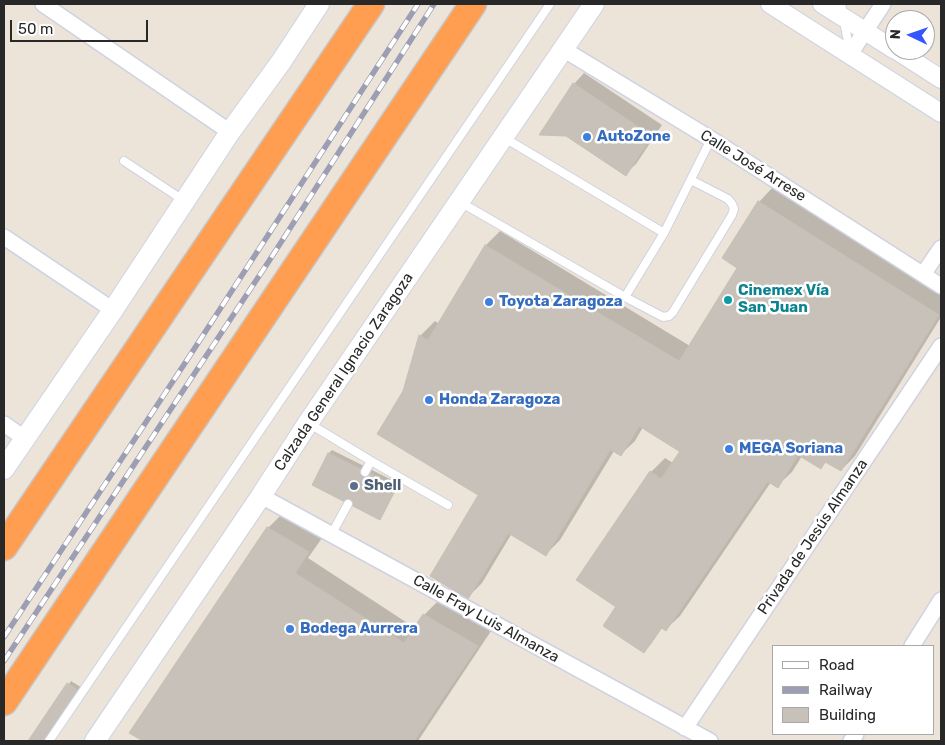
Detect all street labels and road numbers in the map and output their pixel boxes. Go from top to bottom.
street label: Calle José Arrese [697,126,809,206]
street label: Calzada General Ignacio Zaragoza [271,269,417,475]
street label: Privada de Jesús Almanza [754,456,872,618]
street label: Calle Fray Luis Almanza [410,571,562,667]

